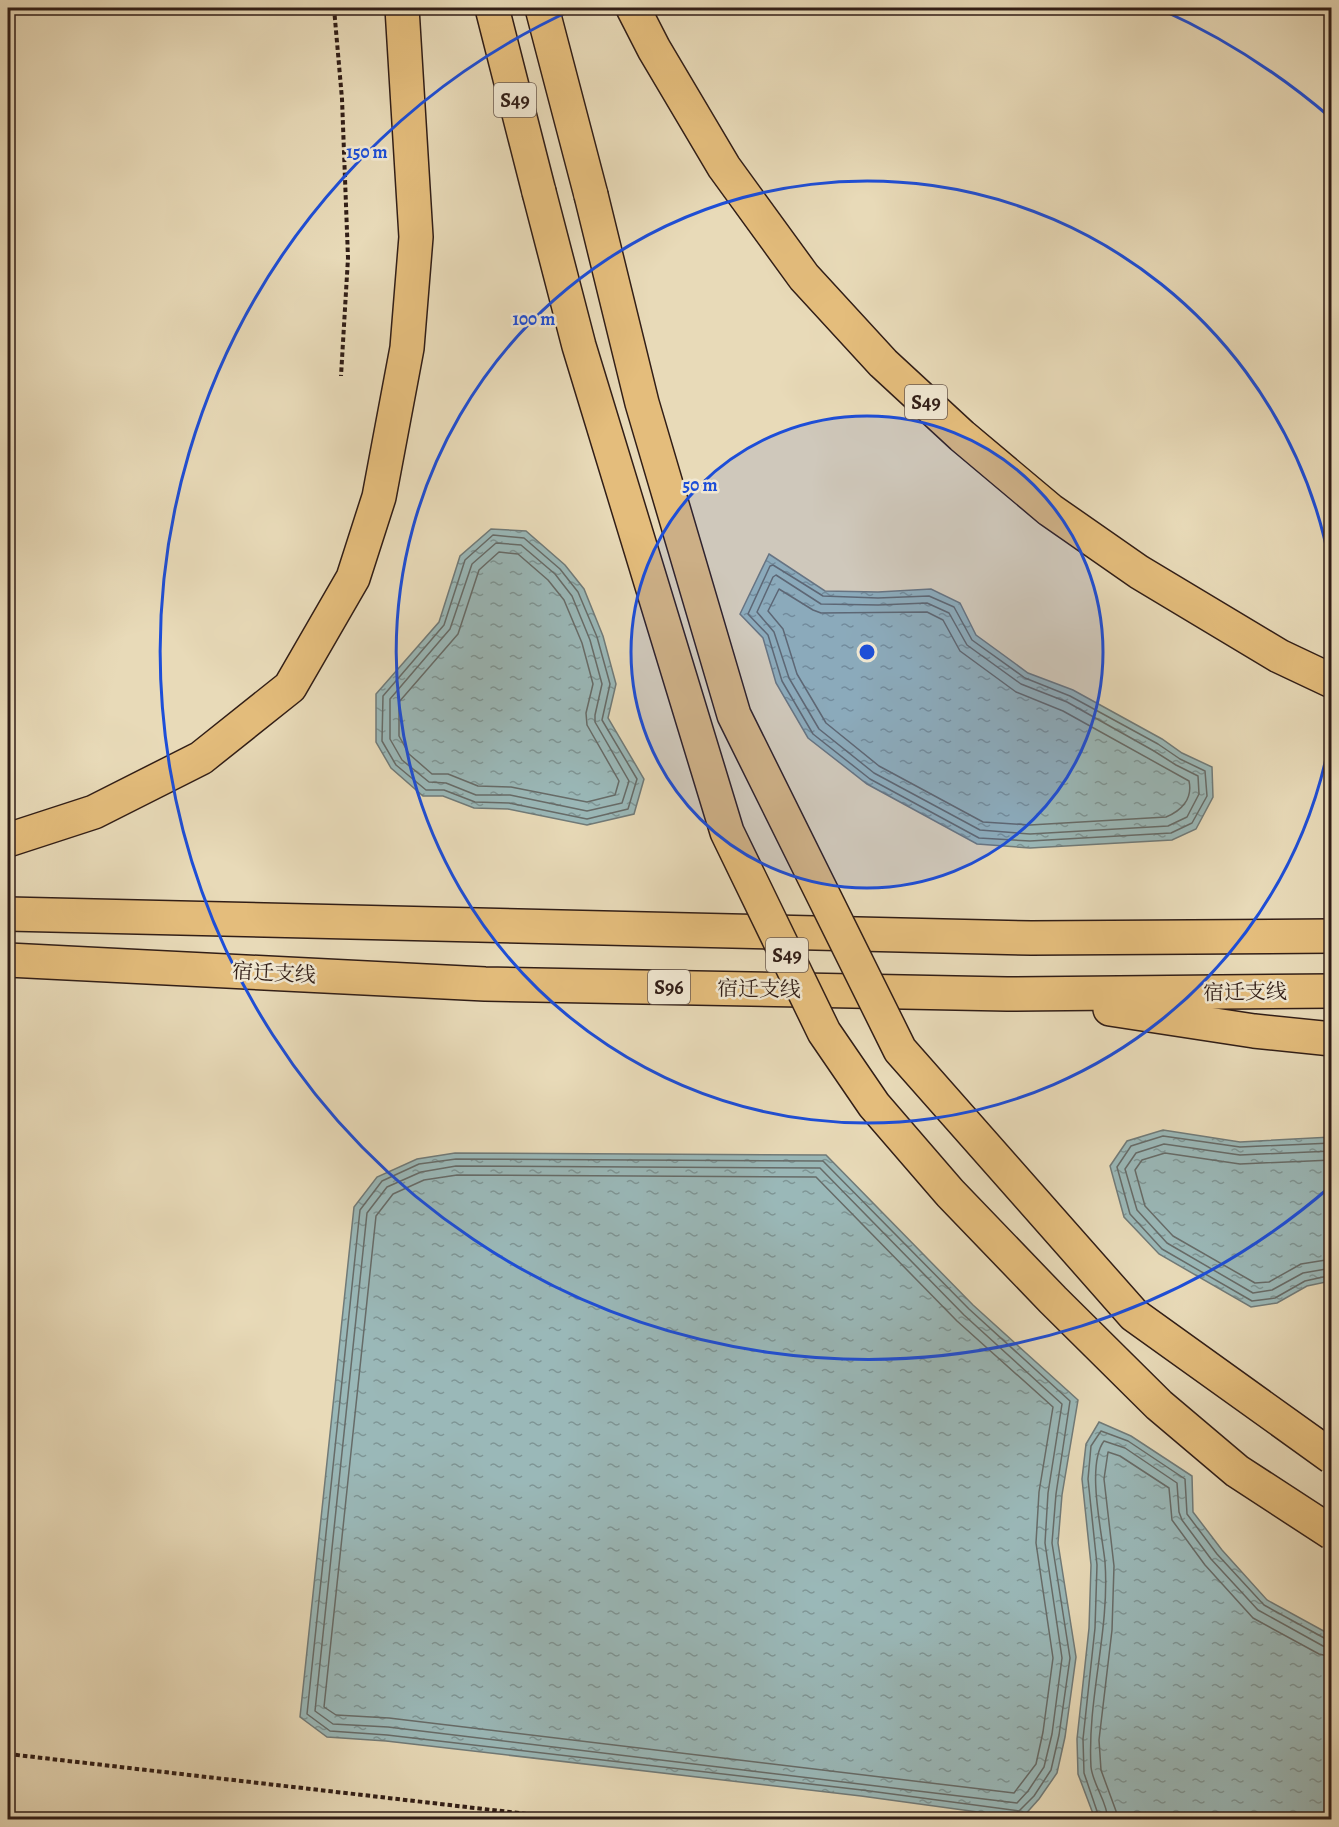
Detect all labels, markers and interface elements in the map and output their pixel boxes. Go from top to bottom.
road number: S49 [494,83,536,117]
text: 150 m [346,140,388,164]
text: 100 m [513,307,555,331]
road number: S49 [905,385,947,419]
text: 50 m [683,473,717,497]
centre of rings [857,642,877,662]
road number: S49 [766,938,808,972]
street label: 宿迁支线 [231,957,317,989]
road number: S96 [648,970,690,1004]
street label: 宿迁支线 [717,974,801,1004]
street label: 宿迁支线 [1203,977,1287,1007]

